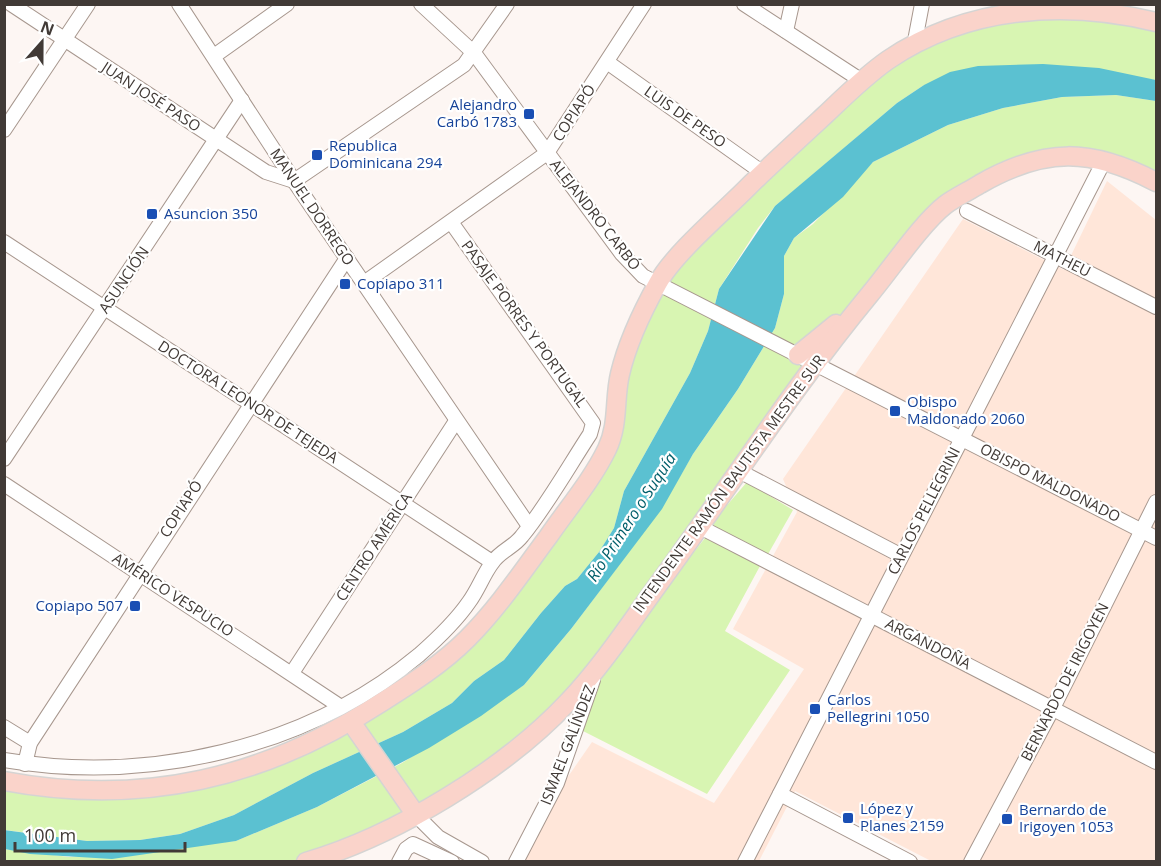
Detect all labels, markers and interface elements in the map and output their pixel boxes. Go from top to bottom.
north arrow [12,12,72,72]
text: N [37,15,57,41]
street label: JUAN JOSÉ PASO [97,56,205,136]
street label: COPIAPÓ [547,80,599,145]
street label: LUIS DE PESO [641,81,730,152]
place label: Alejandro Carbó 1783 [437,94,517,131]
marker: Alejandro Carbó 1783 [522,107,536,121]
place label: Republica Dominicana 294 [329,135,443,172]
street label: MANUEL DORREGO [266,144,359,269]
marker: Republica Dominicana 294 [310,148,324,162]
street label: ALEJANDRO CARBÓ [546,155,645,274]
place label: Asuncion 350 [164,203,258,223]
marker: Asuncion 350 [145,207,159,221]
street label: MATHEU [1030,235,1094,281]
street label: PASAJE PORRES Y PORTUGAL [457,236,592,411]
street label: ASUNCIÓN [93,242,153,317]
place label: Copiapo 311 [357,273,445,293]
marker: Copiapo 311 [338,277,352,291]
street label: DOCTORA LEONOR DE TEJEDA [155,335,343,467]
street label: INTENDENTE RAMÓN BAUTISTA MESTRE SUR [628,350,829,616]
place label: Obispo Maldonado 2060 [907,391,1025,428]
marker: Obispo Maldonado 2060 [888,404,902,418]
street label: OBISPO MALDONADO [977,438,1124,526]
street label: CARLOS PELLEGRINI [882,443,964,578]
water label: Río Primero o Suquía [581,448,681,586]
street label: COPIAPÓ [154,476,206,541]
street label: CENTRO AMÉRICA [331,488,416,605]
street label: AMÉRICO VESPUCIO [109,548,238,641]
place label: Copiapo 507 [35,595,123,615]
marker: Copiapo 507 [128,599,142,613]
street label: BERNARDO DE IRIGOYEN [1015,599,1113,764]
street label: ARGANDOÑA [882,613,975,674]
street label: ISMAEL GALÍNDEZ [535,682,599,807]
place label: Carlos Pellegrini 1050 [827,689,930,726]
marker: Carlos Pellegrini 1050 [808,702,822,716]
place label: López y Planes 2159 [860,798,944,835]
place label: Bernardo de Irigoyen 1053 [1019,799,1114,836]
marker: López y Planes 2159 [841,811,855,825]
marker: Bernardo de Irigoyen 1053 [1000,812,1014,826]
scale bar [15,815,184,853]
text: 100 m [24,823,76,847]

